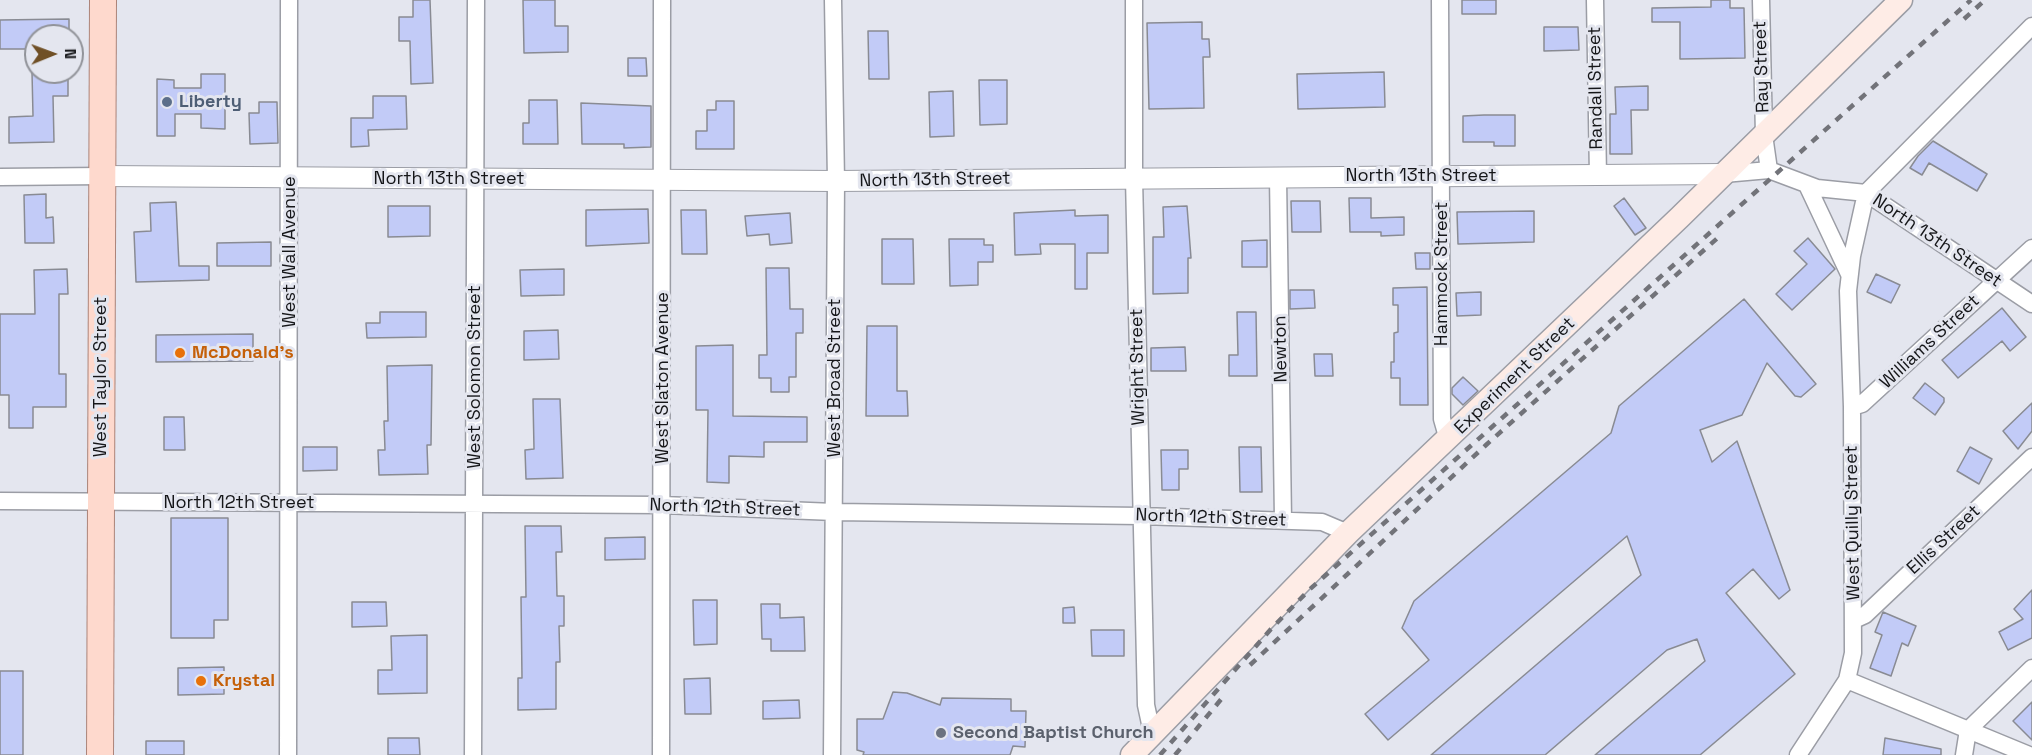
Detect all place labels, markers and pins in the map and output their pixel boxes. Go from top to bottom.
place label: Liberty [179,91,242,113]
marker: Liberty [160,95,174,109]
place label: McDonald's [192,342,294,364]
marker: McDonald's [173,346,187,360]
place label: Krystal [213,670,275,692]
marker: Krystal [194,674,208,688]
place label: Second Baptist Church [953,722,1154,744]
marker: Second Baptist Church [934,726,948,740]

